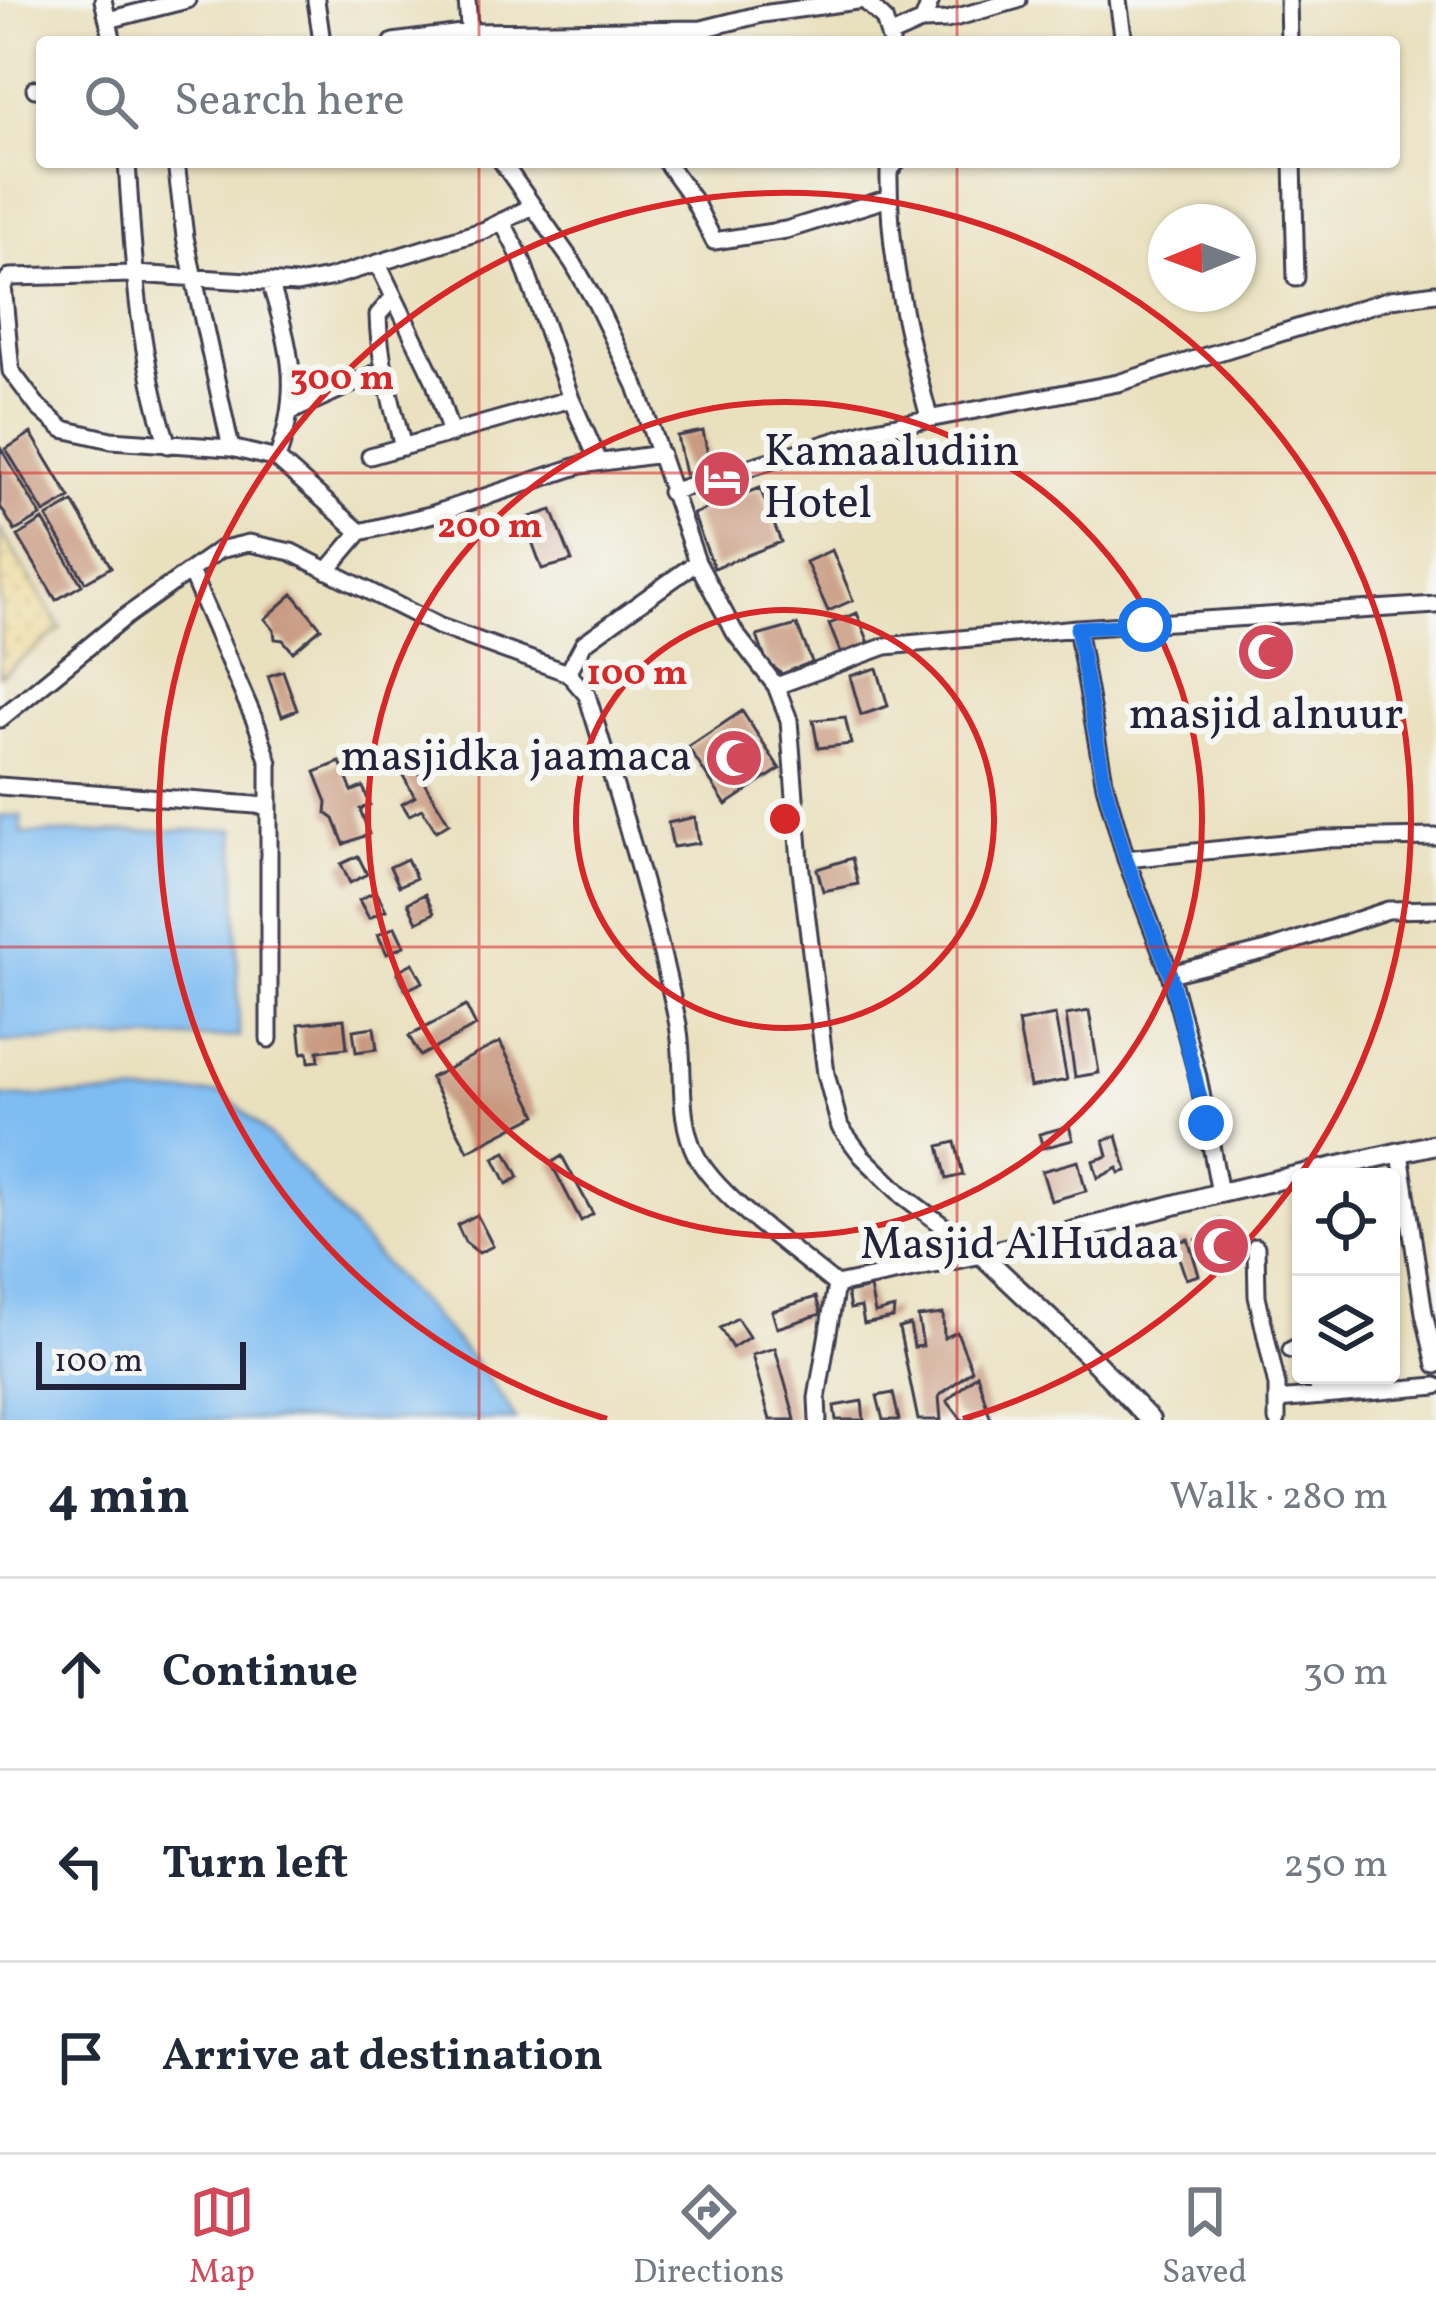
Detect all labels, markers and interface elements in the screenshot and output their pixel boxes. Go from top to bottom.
search box [36,36,1400,168]
icon: search [78,69,144,135]
text: Search here [174,71,405,134]
north arrow [1148,204,1256,312]
text: 300 m [290,355,394,405]
place label: Kamaaludiin Hotel [764,422,1020,537]
hotel icon: Kamaaludiin Hotel [691,448,753,510]
text: 200 m [437,503,543,553]
route start [1118,598,1172,652]
mosque icon: masjid alnuur [1235,621,1297,683]
text: 100 m [586,650,688,700]
place label: masjid alnuur [1129,685,1403,748]
place label: masjidka jaamaca [341,727,692,790]
mosque icon: masjidka jaamaca [703,727,765,789]
centre of rings [764,798,806,840]
route end [1179,1096,1233,1150]
map controls [1292,1168,1400,1384]
button: locate [1292,1168,1400,1276]
place label: Masjid AlHudaa [860,1215,1179,1278]
mosque icon: Masjid AlHudaa [1190,1215,1252,1277]
button: layers [1292,1276,1400,1384]
scale bar [36,1336,246,1389]
text: 100 m [54,1340,143,1386]
text: 4 min [48,1463,190,1534]
text: Walk · 280 m [1170,1471,1388,1525]
icon: ahead [48,1641,114,1707]
text: Continue [162,1642,358,1705]
text: 30 m [1303,1647,1388,1701]
icon: left [48,1833,114,1899]
text: Turn left [162,1834,348,1897]
text: 250 m [1283,1839,1388,1893]
icon: arrive [48,2025,114,2091]
text: Arrive at destination [162,2026,603,2089]
tab: Map [189,2179,255,2297]
tab: Directions [633,2179,784,2297]
tab: Saved [1162,2179,1247,2297]

